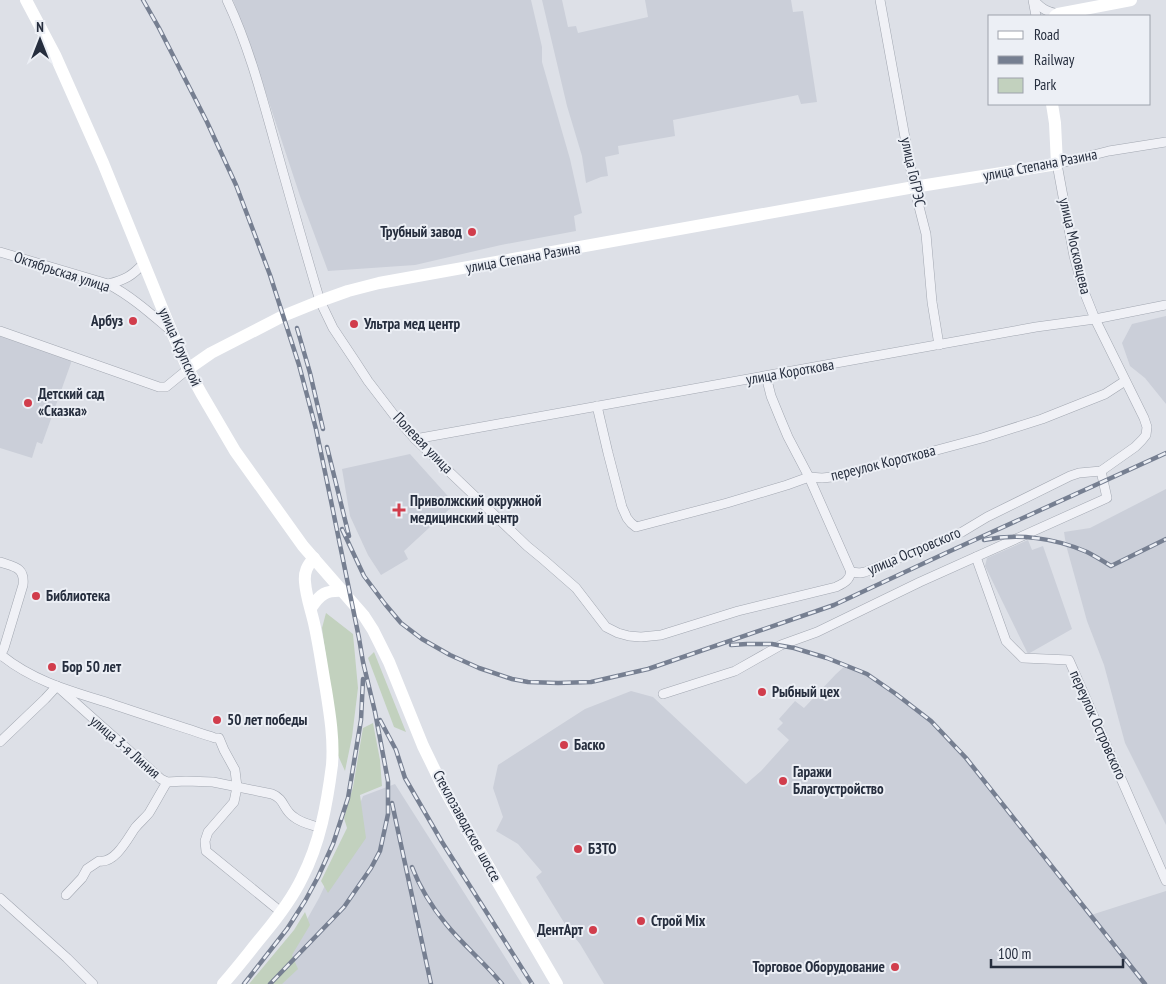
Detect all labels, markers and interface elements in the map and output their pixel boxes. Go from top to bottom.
north arrow [15,15,65,65]
legend [988,15,1151,105]
text: N [36,18,44,36]
text: Road [1034,25,1060,44]
text: Railway [1034,50,1075,69]
text: Park [1034,75,1056,94]
street label: улица ГоГРЭС [897,135,930,208]
street label: улица Степана Разина [981,144,1099,185]
street label: улица Московцева [1055,196,1096,296]
place label: Трубный завод [380,222,462,241]
marker: Трубный завод [466,226,478,238]
street label: улица Степана Разина [464,238,582,277]
street label: Октябрьская улица [12,247,113,296]
street label: улица Крупской [155,305,206,389]
place label: Арбуз [90,311,123,330]
place label: Ультра мед центр [363,314,460,333]
marker: Арбуз [127,315,139,327]
marker: Ультра мед центр [348,318,360,330]
street label: улица Короткова [744,354,835,389]
place label: Детский сад «Сказка» [38,384,105,420]
marker: Детский сад «Сказка» [22,397,34,409]
street label: Полевая улица [389,408,457,477]
street label: переулок Короткова [829,440,937,485]
place label: Приволжский окружной медицинский центр [410,491,542,527]
marker: Приволжский окружной медицинский центр [392,503,406,517]
street label: улица Островского [864,522,963,579]
place label: Библиотека [46,586,110,605]
marker: Библиотека [30,590,42,602]
place label: Бор 50 лет [62,657,122,676]
marker: Бор 50 лет [46,661,58,673]
street label: переулок Островского [1066,667,1131,782]
place label: Рыбный цех [772,682,840,701]
marker: Рыбный цех [756,686,768,698]
place label: 50 лет победы [227,710,308,729]
street label: улица 3-я Линия [86,711,165,782]
marker: 50 лет победы [211,714,223,726]
place label: Баско [574,735,606,754]
marker: Баско [558,739,570,751]
place label: Гаражи Благоустройство [793,762,884,798]
street label: Стеклозаводское шоссе [429,767,506,885]
marker: Гаражи Благоустройство [777,775,789,787]
place label: БЗТО [588,839,617,858]
marker: БЗТО [572,843,584,855]
place label: Строй Mix [651,911,706,930]
marker: Строй Mix [635,915,647,927]
place label: ДентАрт [537,920,584,939]
marker: ДентАрт [587,924,599,936]
scale bar [991,936,1124,968]
text: 100 m [998,944,1031,963]
place label: Торговое Оборудование [753,957,885,976]
marker: Торговое Оборудование [889,961,901,973]

